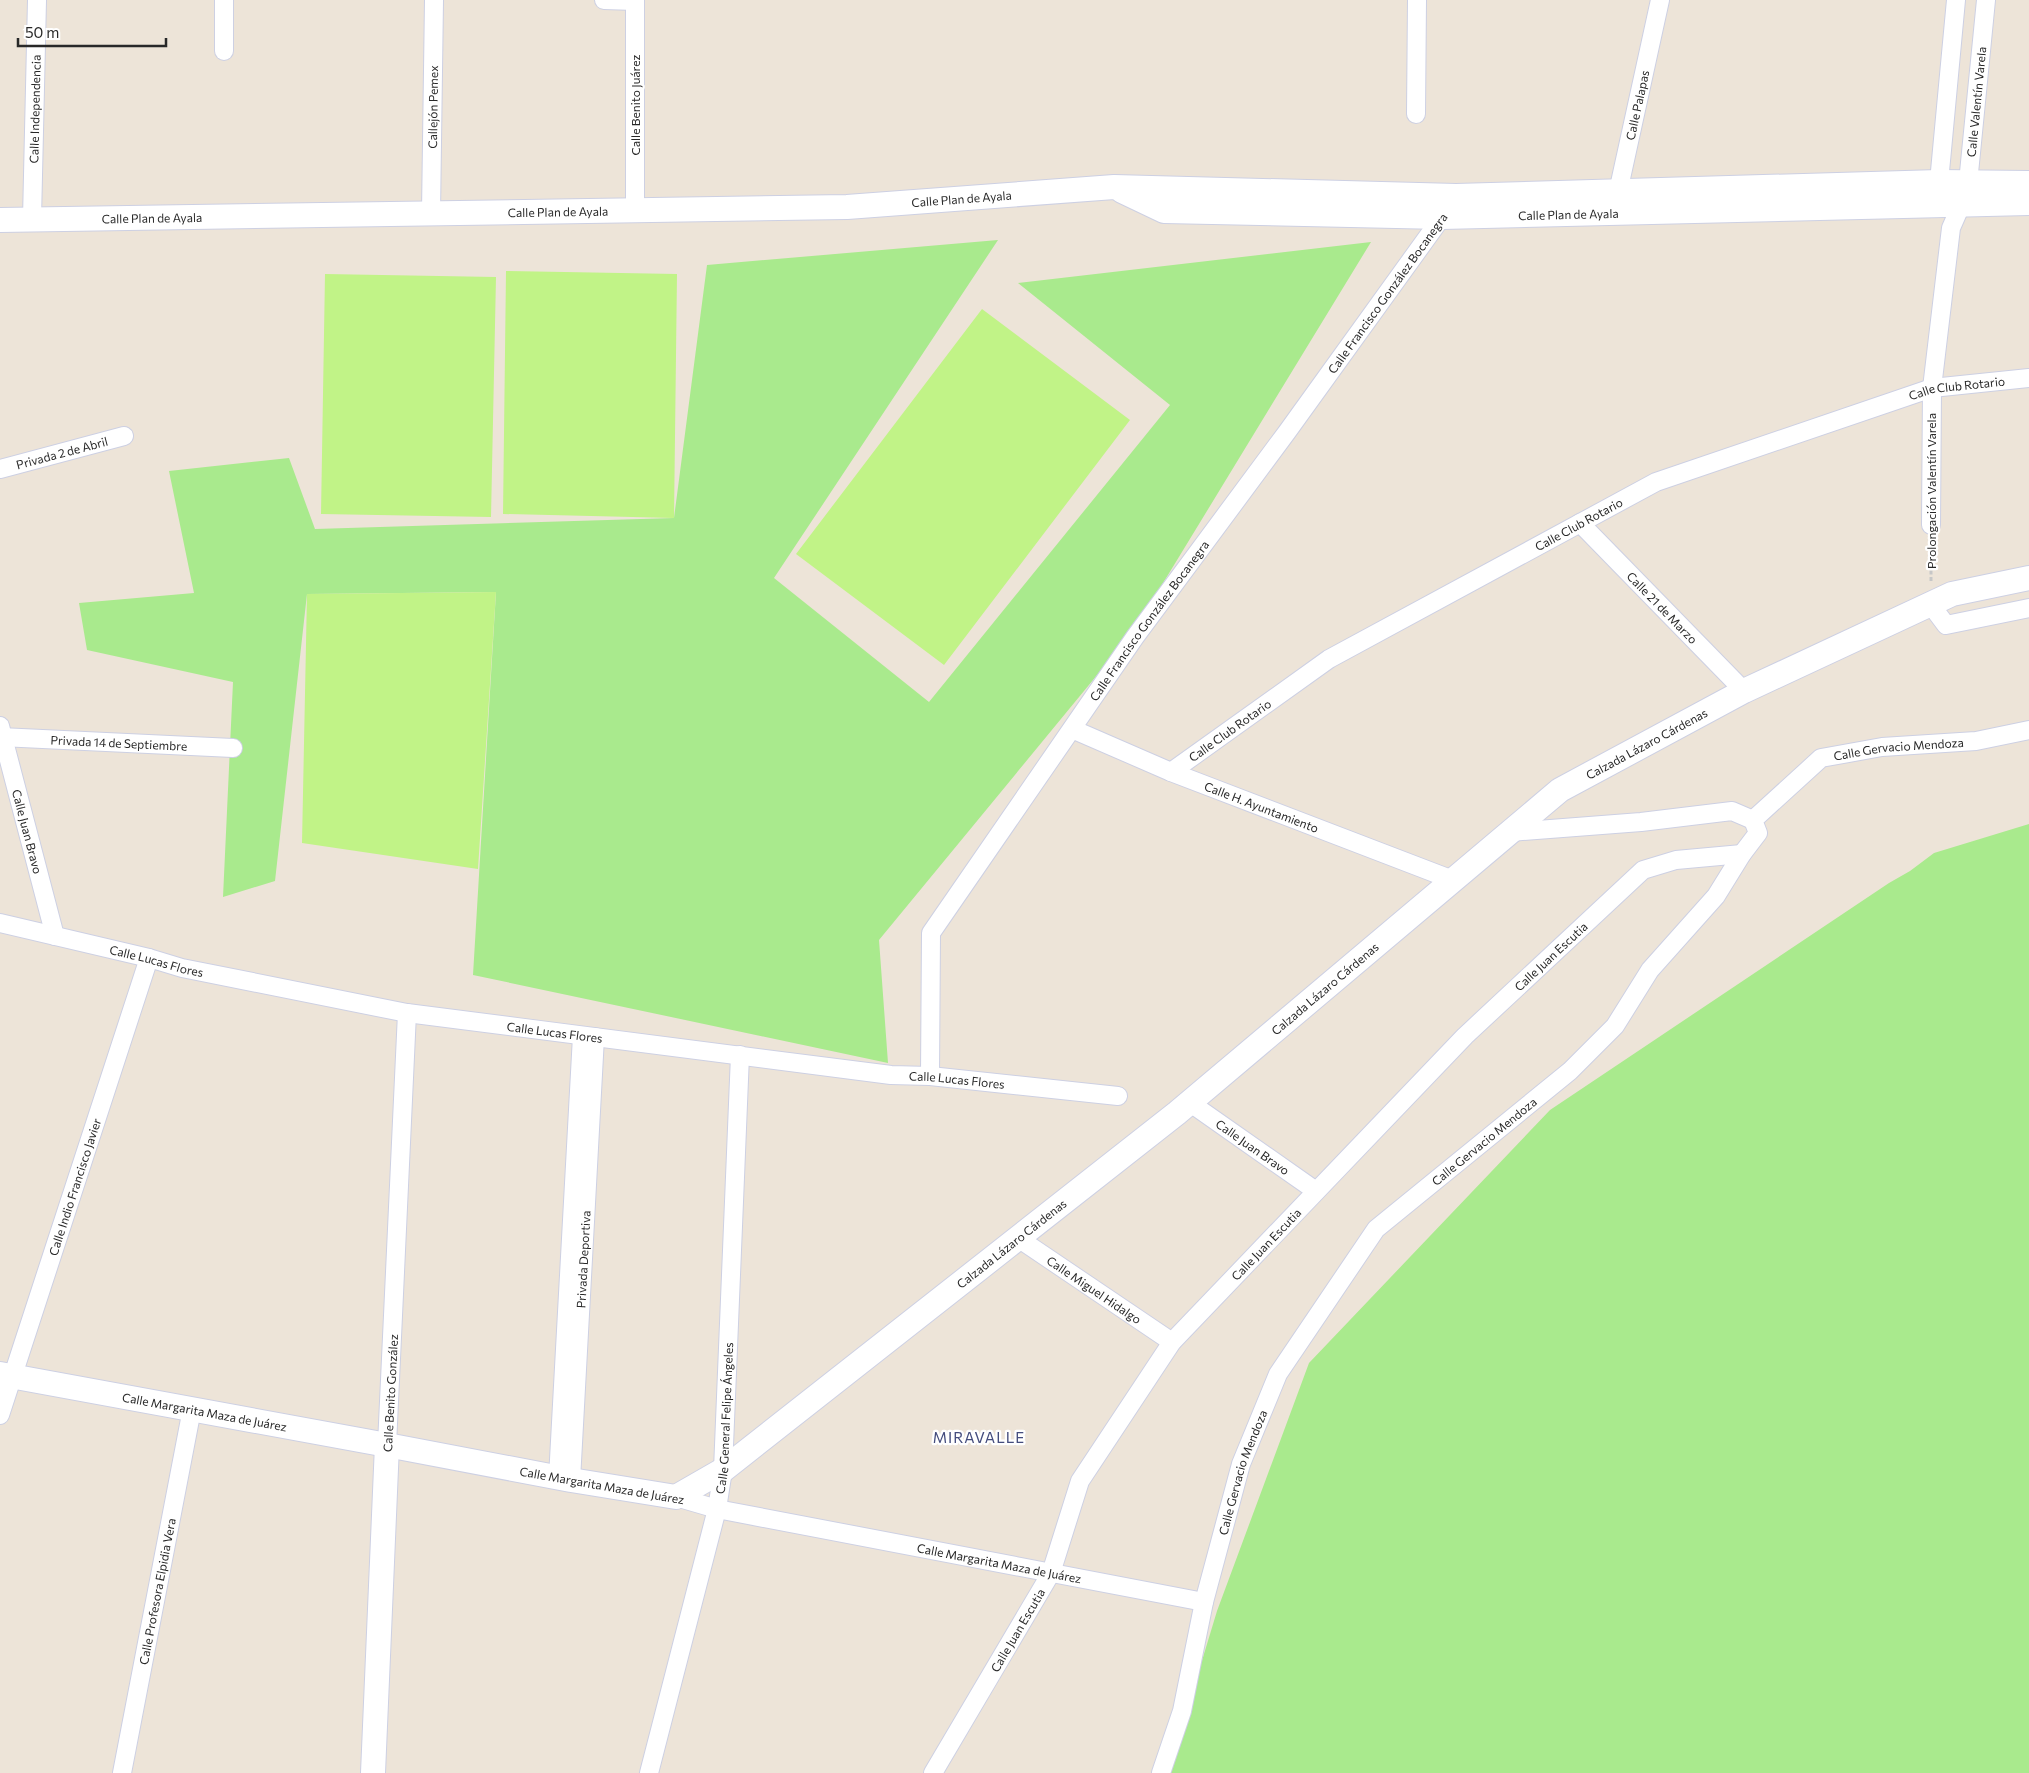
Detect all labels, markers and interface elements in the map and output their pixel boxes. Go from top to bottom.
scale bar [18,15,165,47]
text: 50 m [25,23,59,41]
street label: Calle Valentín Varela [1964,46,1988,158]
street label: Calle Independencia [26,55,43,164]
street label: Calle Benito Juárez [628,55,643,155]
street label: Callejón Pemex [425,65,440,149]
street label: Calle Palapas [1623,69,1651,141]
street label: Calle Plan de Ayala [911,188,1012,209]
street label: Calle Plan de Ayala [508,204,608,219]
street label: Calle Plan de Ayala [1518,206,1619,222]
street label: Calle Plan de Ayala [102,210,202,225]
street label: Calle Francisco González Bocanegra [1325,210,1450,376]
street label: Calle Club Rotario [1907,374,2006,403]
street label: Prolongación Valentín Varela [1924,413,1938,569]
street label: Privada 2 de Abril [15,434,109,471]
street label: Calle Club Rotario [1532,495,1625,553]
street label: Calle Francisco González Bocanegra [1086,537,1211,703]
street label: Calle 21 de Marzo [1624,569,1700,646]
street label: Calle Club Rotario [1186,696,1273,764]
street label: Calzada Lázaro Cárdenas [1583,705,1709,782]
street label: Privada 14 de Septiembre [50,732,188,753]
street label: Calle Gervacio Mendoza [1832,735,1964,763]
street label: Calle H. Ayuntamiento [1203,779,1321,835]
street label: Calle Juan Bravo [10,788,45,875]
street label: Calle Juan Escutia [1511,919,1590,994]
street label: Calzada Lázaro Cárdenas [1268,939,1381,1038]
street label: Calle Lucas Flores [108,942,205,979]
street label: Calle Lucas Flores [506,1019,604,1045]
street label: Calle Lucas Flores [909,1068,1006,1091]
street label: Calle Gervacio Mendoza [1429,1094,1539,1188]
street label: Calle Indio Francisco Javier [45,1116,103,1257]
street label: Calle Juan Bravo [1213,1116,1292,1177]
street label: Calzada Lázaro Cárdenas [954,1196,1069,1291]
street label: Calle Juan Escutia [1228,1205,1304,1283]
street label: Privada Deportiva [573,1210,593,1309]
street label: Calle Miguel Hidalgo [1044,1253,1144,1326]
street label: Calle Benito González [380,1334,400,1452]
street label: Calle General Felipe Ángeles [712,1342,735,1495]
street label: Calle Margarita Maza de Juárez [121,1390,288,1433]
street label: Calle Gervacio Mendoza [1215,1408,1270,1536]
district label: MIRAVALLE [933,1428,1025,1446]
street label: Calle Margarita Maza de Juárez [518,1464,685,1507]
street label: Calle Profesora Elpidia Vera [136,1517,178,1666]
street label: Calle Margarita Maza de Juárez [916,1540,1083,1585]
street label: Calle Juan Escutia [987,1586,1047,1674]

